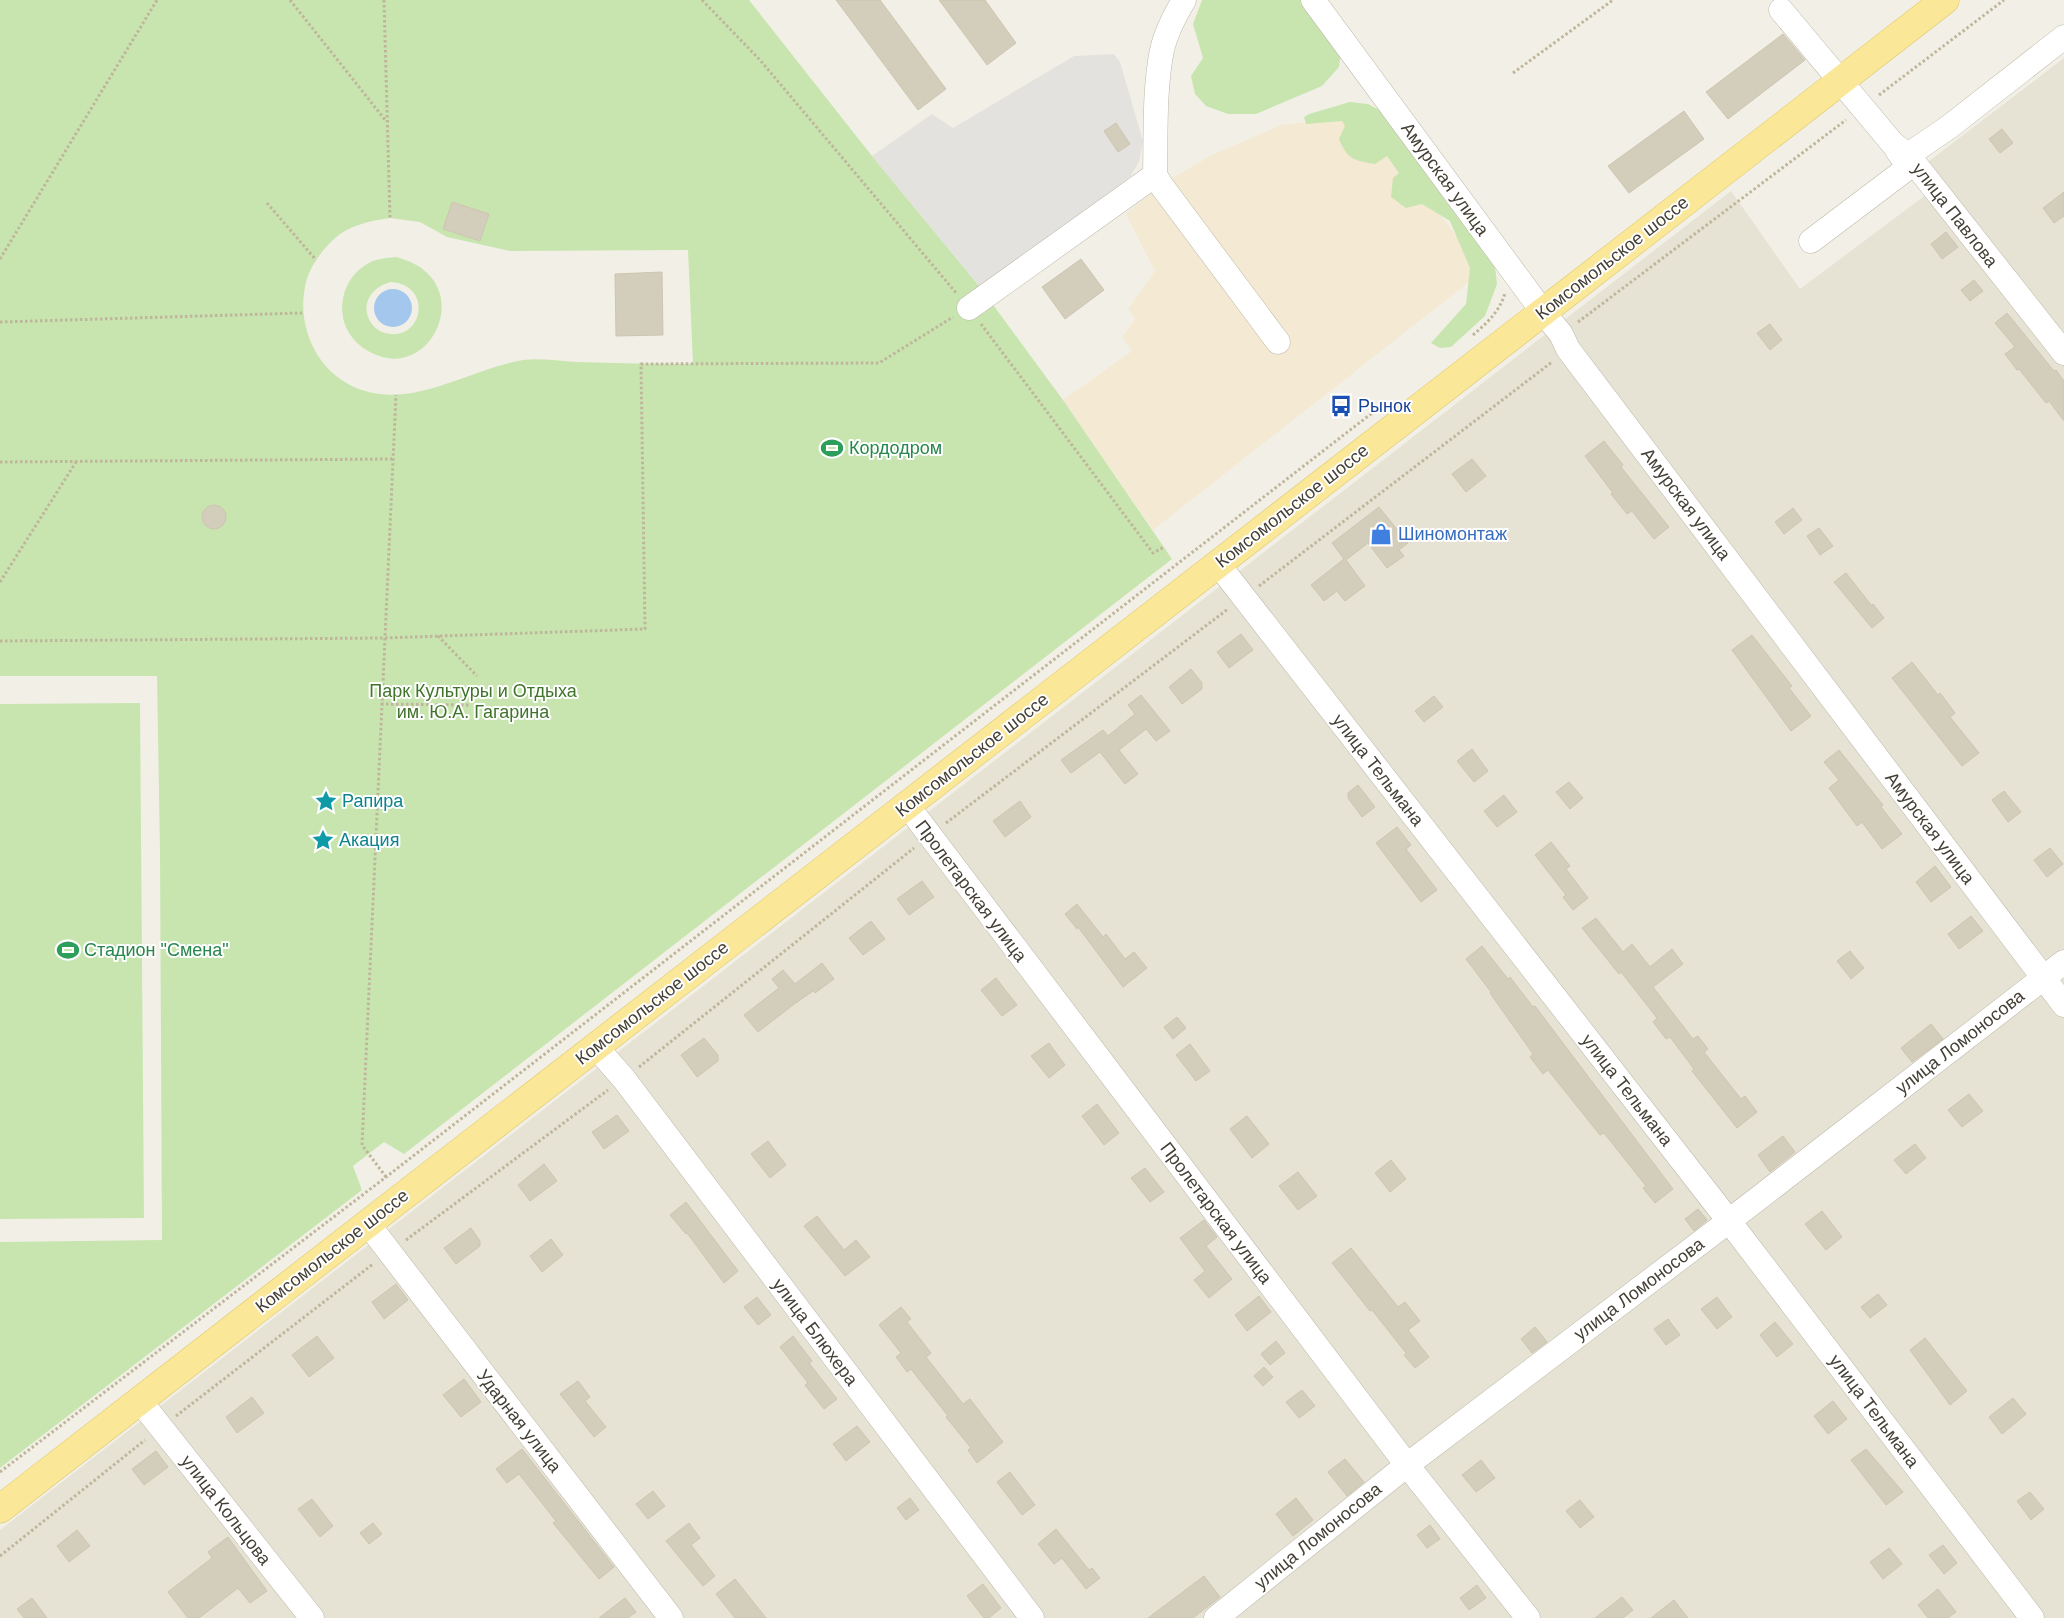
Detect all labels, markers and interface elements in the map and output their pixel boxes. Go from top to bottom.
street label: Амурская улица [1397,119,1493,240]
street label: улица Павлова [1908,159,2002,272]
street label: Комсомольское шоссе [1532,192,1692,324]
bus stop icon: Рынок [1328,393,1354,419]
place label: Рынок [1358,396,1411,416]
sports icon: Кордодром [819,435,845,461]
place label: Кордодром [849,438,942,458]
street label: Комсомольское шоссе [1212,440,1372,572]
street label: Амурская улица [1637,444,1735,565]
shop icon: Шиномонтаж [1368,521,1394,547]
place label: Шиномонтаж [1398,524,1507,544]
park label: Парк Культуры и Отдыха им. Ю.А. Гагарина [369,681,578,722]
street label: Комсомольское шоссе [892,689,1052,821]
street label: улица Тельмана [1328,710,1428,831]
street label: Амурская улица [1881,768,1979,889]
place icon: Рапира [313,788,339,814]
place label: Рапира [342,791,404,811]
street label: Пролетарская улица [911,816,1031,967]
place icon: Акация [310,827,336,853]
place label: Акация [339,830,399,850]
sports icon: Стадион "Смена" [55,937,81,963]
street label: Комсомольское шоссе [572,937,732,1069]
place label: Стадион "Смена" [84,940,229,960]
street label: улица Ломоносова [1892,985,2029,1098]
street label: улица Тельмана [1577,1030,1677,1151]
street label: Пролетарская улица [1156,1138,1276,1289]
street label: Комсомольское шоссе [252,1185,412,1317]
street label: улица Ломоносова [1570,1233,1709,1344]
street label: улица Блюхера [768,1275,862,1390]
street label: улица Тельмана [1825,1351,1924,1472]
street label: Ударная улица [473,1366,566,1477]
street label: улица Кольцова [177,1451,276,1570]
street label: улица Ломоносова [1251,1478,1386,1593]

